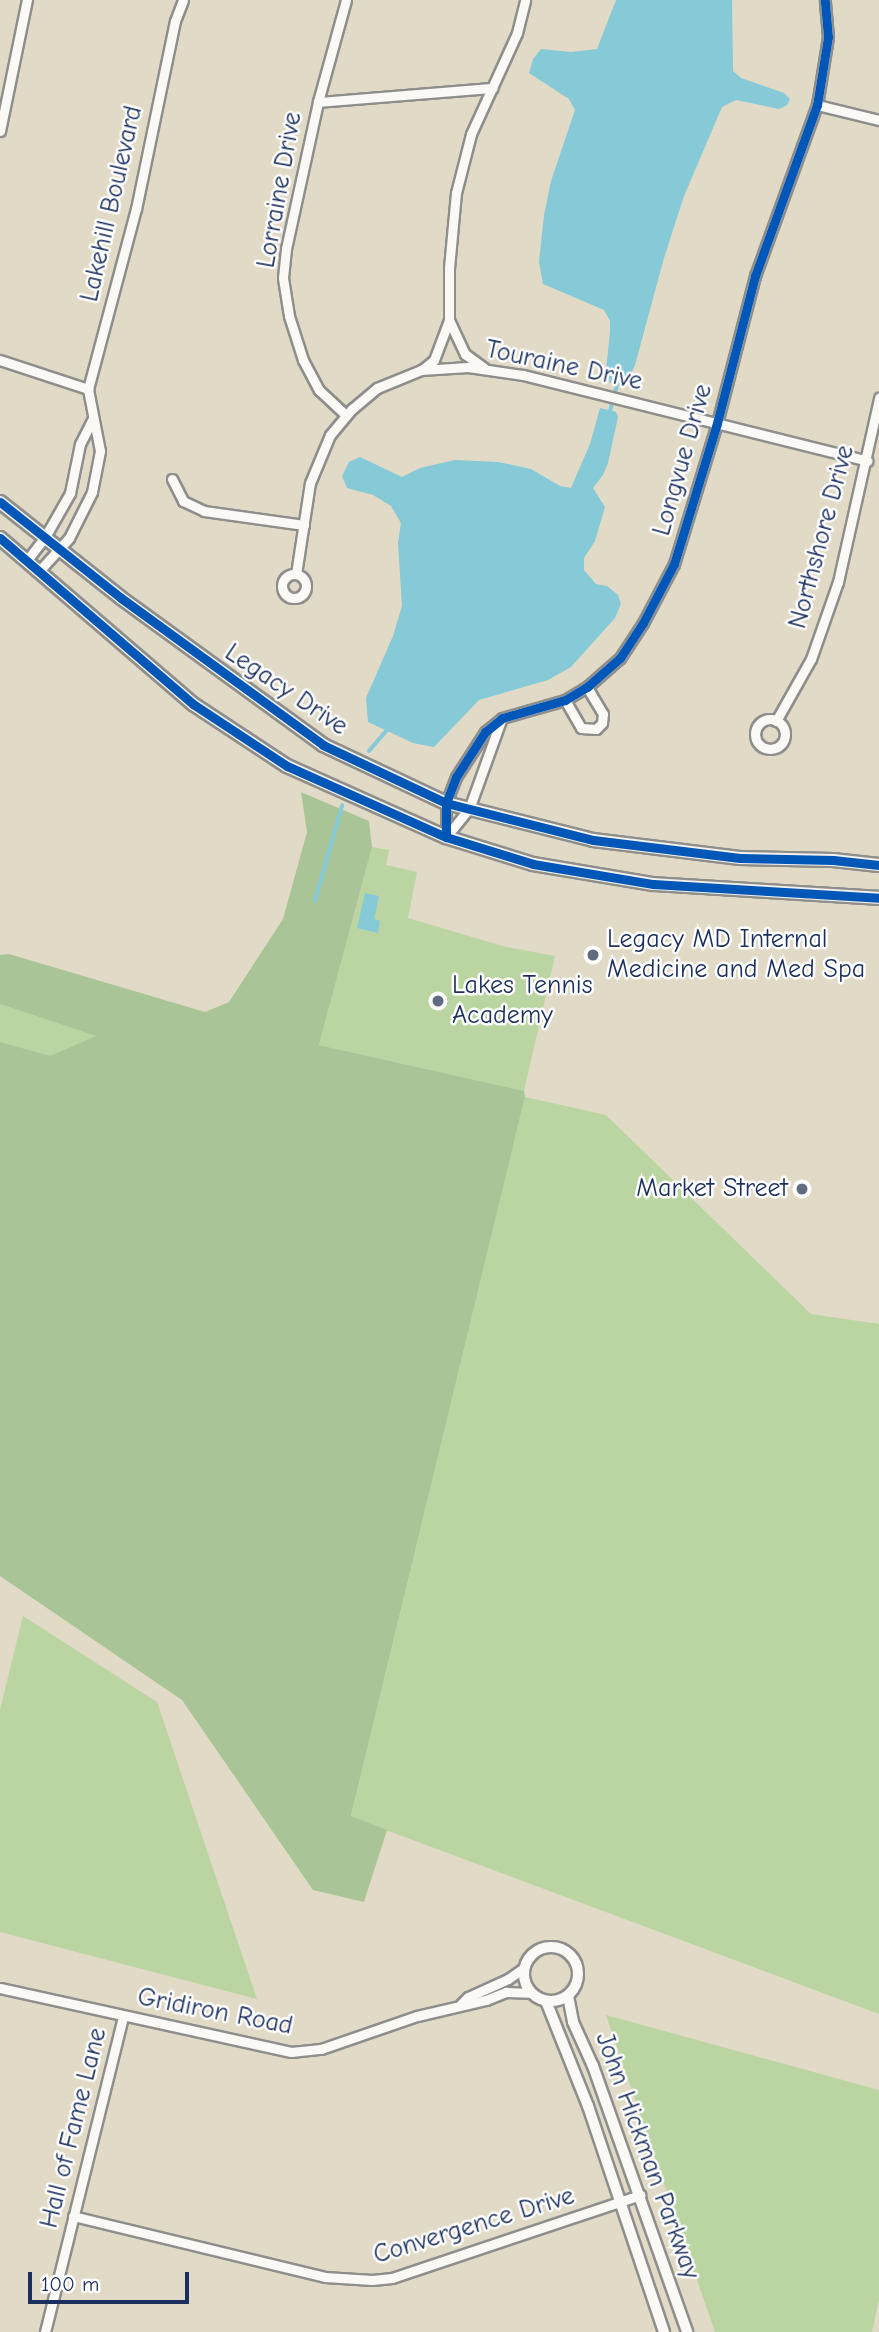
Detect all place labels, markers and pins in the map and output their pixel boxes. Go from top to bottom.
place label: Legacy MD Internal Medicine and Med Spa [607,924,865,986]
marker: Legacy MD Internal Medicine and Med Spa [585,947,601,963]
place label: Lakes Tennis Academy [452,970,593,1032]
marker: Lakes Tennis Academy [430,993,446,1009]
place label: Market Street [636,1173,788,1205]
marker: Market Street [794,1181,810,1197]

